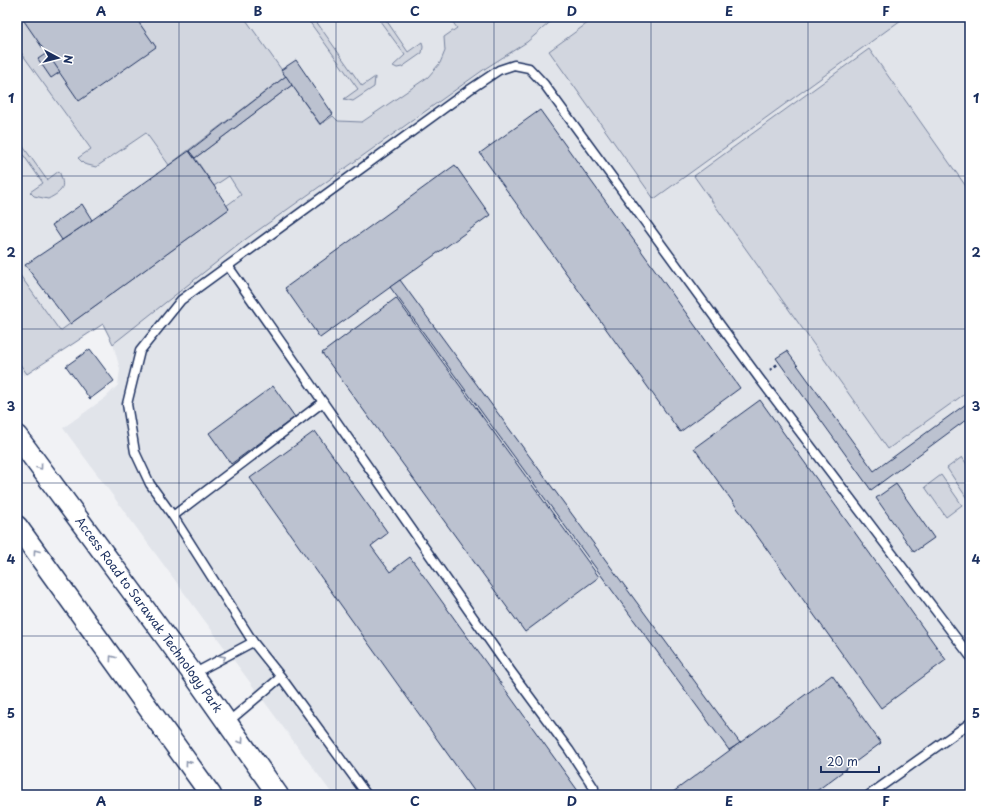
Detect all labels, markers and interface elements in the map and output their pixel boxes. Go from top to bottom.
text: A [96,1,106,20]
text: B [254,1,263,20]
text: C [410,1,420,20]
text: D [567,1,577,20]
text: E [725,1,733,20]
text: F [882,1,890,20]
north arrow [38,38,78,78]
text: N [59,54,77,65]
text: 1 [8,88,14,107]
text: 1 [973,88,979,107]
text: 2 [6,242,16,261]
text: 2 [971,242,981,261]
text: 3 [7,396,16,415]
text: 3 [972,396,981,415]
one-way arrow [35,463,43,470]
street label: Access Road to Sarawak Technology Park [71,512,228,716]
text: 4 [7,549,16,568]
text: 4 [972,549,981,568]
one-way arrow [34,550,41,557]
one-way arrow [109,655,117,662]
one-way arrow [219,655,226,663]
text: 5 [7,703,15,722]
text: 5 [972,703,980,722]
one-way arrow [236,737,243,744]
scale bar [821,748,879,774]
text: 20 m [827,752,858,770]
one-way arrow [186,761,193,768]
text: A [96,791,106,810]
text: B [254,791,263,810]
text: C [410,791,420,810]
text: D [567,791,577,810]
text: E [725,791,733,810]
text: F [882,791,890,810]

